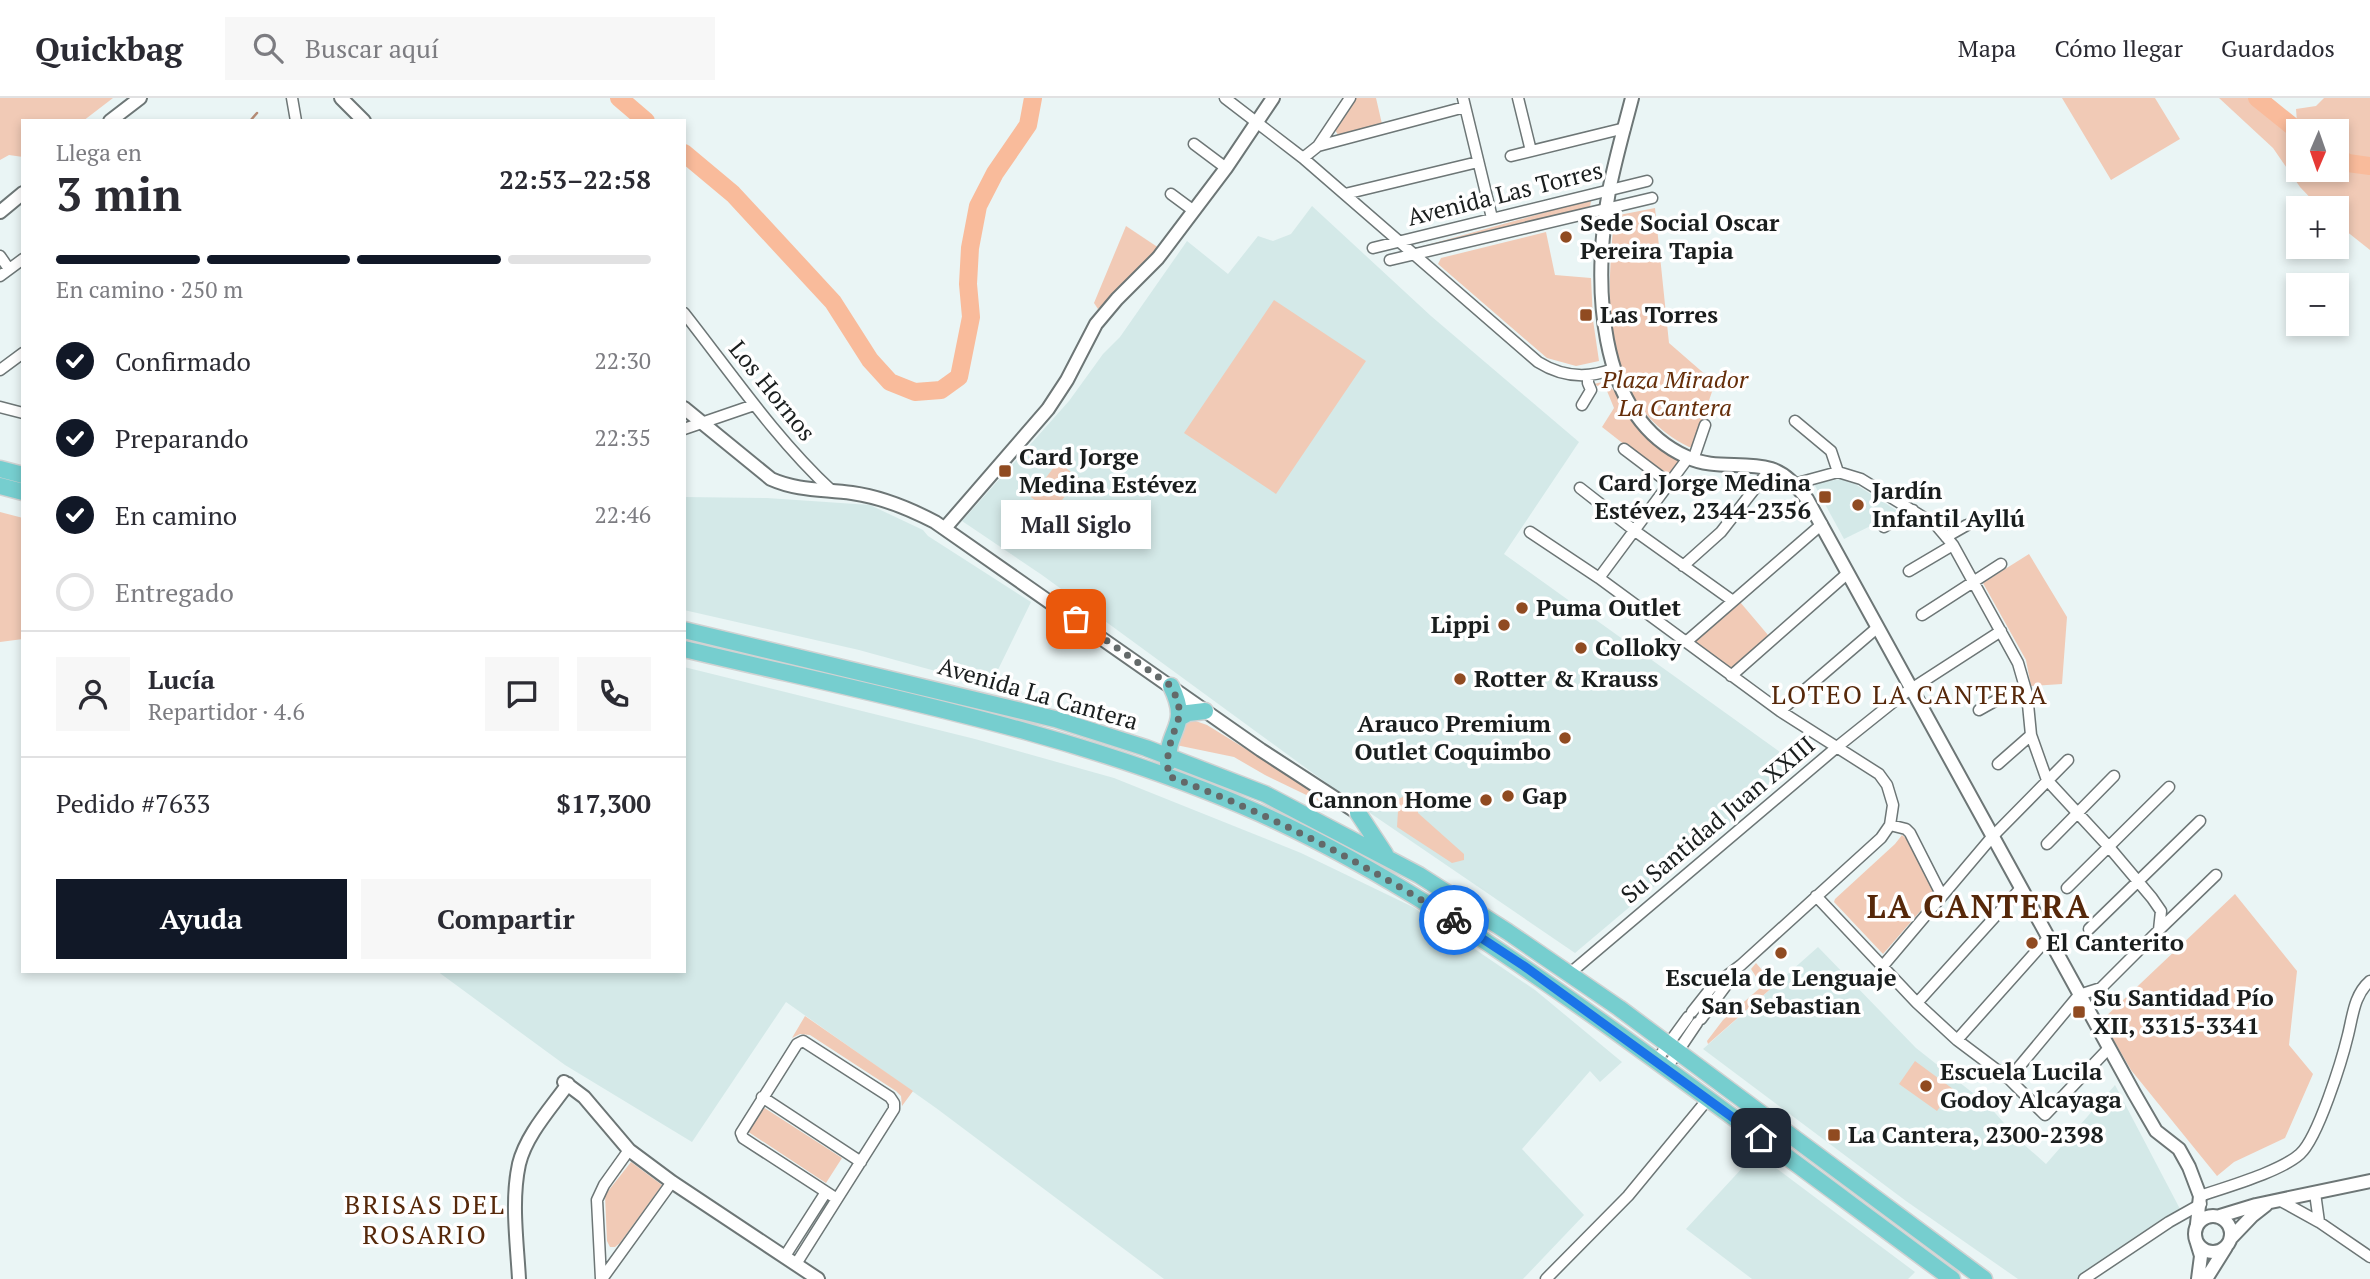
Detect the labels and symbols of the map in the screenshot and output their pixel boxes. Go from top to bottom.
north arrow [2286,119,2348,182]
street label: Avenida Las Torres [1404,153,1606,233]
place label: Sede Social Oscar Pereira Tapia [1580,206,1780,266]
marker: Sede Social Oscar Pereira Tapia [1558,229,1574,245]
place label: Las Torres [1600,298,1718,330]
marker: Las Torres [1578,307,1594,323]
street label: Los Hornos [722,333,823,447]
park label: Plaza Mirador La Cantera [1601,363,1750,423]
place label: Card Jorge Medina Estévez [1019,440,1197,500]
marker: Card Jorge Medina Estévez [997,463,1013,479]
place label: Card Jorge Medina Estévez, 2344-2356 [1594,466,1812,526]
place label: Jardín Infantil Ayllú [1872,474,2025,534]
marker: Card Jorge Medina Estévez, 2344-2356 [1817,489,1833,505]
marker: Jardín Infantil Ayllú [1850,497,1866,513]
callout: Mall Siglo [1001,500,1151,549]
pin [1046,589,1106,649]
place label: Puma Outlet [1536,591,1682,623]
marker: Puma Outlet [1514,600,1530,616]
place label: Lippi [1431,608,1490,640]
marker: Lippi [1496,617,1512,633]
place label: Colloky [1595,631,1683,663]
marker: Colloky [1573,640,1589,656]
street label: Avenida La Cantera [935,649,1142,737]
place label: Rotter & Krauss [1474,662,1658,694]
marker: Rotter & Krauss [1452,671,1468,687]
district label: LOTEO LA CANTERA [1771,677,2049,711]
place label: Arauco Premium Outlet Coquimbo [1355,707,1551,767]
street label: Su Santidad Juan XXIII [1614,729,1821,910]
marker: Arauco Premium Outlet Coquimbo [1557,730,1573,746]
place label: Gap [1522,779,1567,811]
place label: Cannon Home [1308,783,1472,815]
marker: Gap [1500,788,1516,804]
marker: Cannon Home [1478,792,1494,808]
courier [1419,885,1489,955]
district label: LA CANTERA [1867,885,2091,927]
place label: El Canterito [2046,926,2184,958]
marker: El Canterito [2024,935,2040,951]
marker: Escuela de Lenguaje San Sebastian [1773,945,1789,961]
place label: Escuela de Lenguaje San Sebastian [1665,961,1897,1021]
place label: Su Santidad Pío XII, 3315-3341 [2093,981,2274,1041]
marker: Su Santidad Pío XII, 3315-3341 [2071,1004,2087,1020]
place label: Escuela Lucila Godoy Alcayaga [1940,1055,2122,1115]
marker: Escuela Lucila Godoy Alcayaga [1918,1078,1934,1094]
pin [1731,1108,1791,1168]
place label: La Cantera, 2300-2398 [1848,1118,2104,1150]
marker: La Cantera, 2300-2398 [1826,1127,1842,1143]
district label: BRISAS DEL ROSARIO [344,1187,506,1251]

